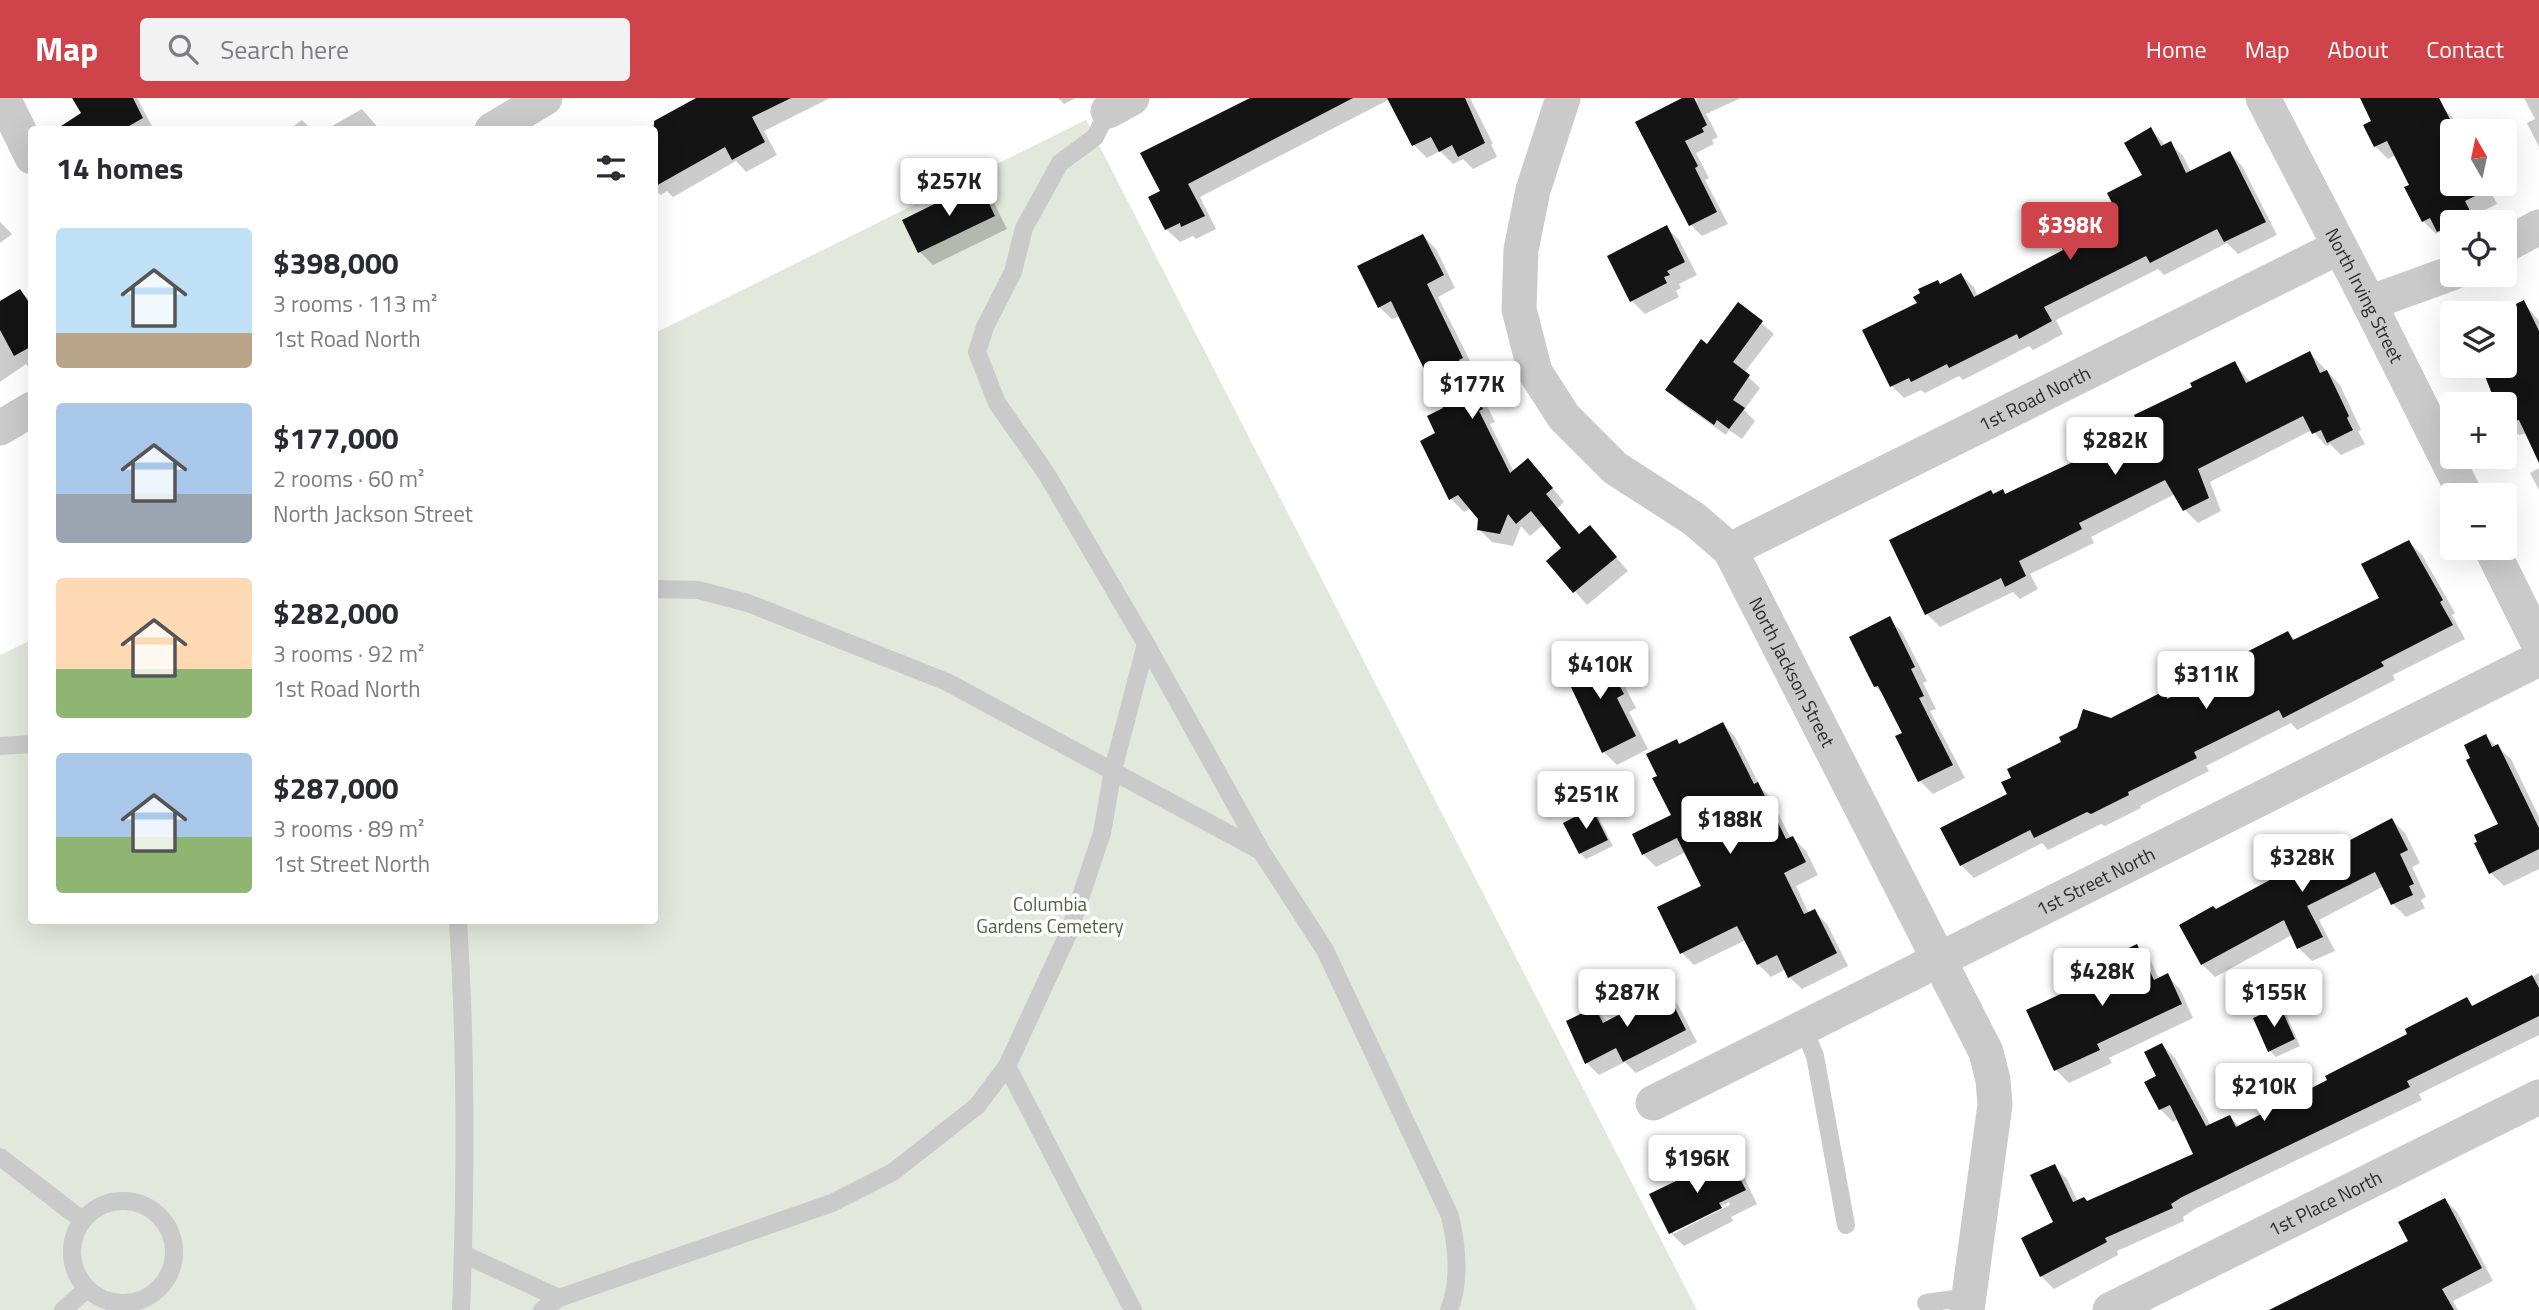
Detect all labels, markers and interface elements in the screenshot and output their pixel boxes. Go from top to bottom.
search box [140,18,630,81]
text: Map [35,24,98,74]
icon: search [164,30,202,68]
text: Search here [220,30,349,69]
text: Home [2146,31,2207,67]
text: Map [2245,31,2290,67]
text: About [2328,31,2388,67]
text: Contact [2426,31,2504,67]
north arrow [2440,119,2516,196]
map controls [2440,119,2517,560]
text: 14 homes [56,145,183,191]
icon: filters [592,149,630,187]
pin: $257K [900,158,998,218]
text: $257K [916,163,982,198]
pin: $398K [2021,202,2119,262]
text: $398K [2037,207,2103,242]
button: locate [2440,210,2517,287]
street label: North Irving Street [2318,222,2412,368]
text: $398,000 [273,240,399,286]
icon: home [112,256,196,340]
text: 3 rooms · 113 m² [273,286,437,321]
button: layers [2440,301,2517,378]
text: 1st Road North [273,321,421,356]
street label: 1st Road North [1973,358,2095,438]
pin: $177K [1423,362,1521,421]
text: $177K [1439,366,1505,401]
button: + [2440,392,2517,469]
text: $177,000 [273,415,399,461]
pin: $282K [2066,418,2164,477]
text: $282K [2082,422,2148,457]
icon: home [112,431,196,515]
text: 2 rooms · 60 m² [273,461,424,496]
button: − [2440,483,2517,560]
text: North Jackson Street [273,496,473,531]
text: $282,000 [273,590,399,636]
street label: North Jackson Street [1742,591,1843,752]
icon: home [112,606,196,690]
text: 3 rooms · 92 m² [273,636,424,671]
pin: $410K [1551,642,1649,701]
text: $410K [1567,646,1633,681]
pin: $311K [2157,652,2255,711]
text: $311K [2173,656,2239,691]
text: 1st Road North [273,671,421,706]
text: $287,000 [273,765,399,811]
pin: $251K [1537,772,1635,831]
text: $251K [1553,776,1619,811]
icon: home [112,781,196,865]
pin: $188K [1681,796,1779,856]
text: $188K [1697,801,1763,836]
text: 3 rooms · 89 m² [273,811,424,846]
pin: $328K [2253,834,2351,894]
street label: 1st Street North [2031,839,2160,923]
text: $328K [2269,839,2335,874]
text: 1st Street North [273,846,430,881]
park label: Columbia Gardens Cemetery [976,889,1124,940]
pin: $428K [2053,948,2151,1008]
text: $428K [2069,953,2135,988]
pin: $287K [1578,970,1676,1029]
pin: $155K [2225,970,2323,1029]
text: $287K [1594,974,1660,1009]
text: $155K [2241,974,2307,1009]
pin: $210K [2215,1063,2313,1123]
text: $210K [2231,1068,2297,1103]
pin: $196K [1648,1136,1746,1195]
text: $196K [1664,1140,1730,1175]
street label: 1st Place North [2263,1162,2387,1243]

